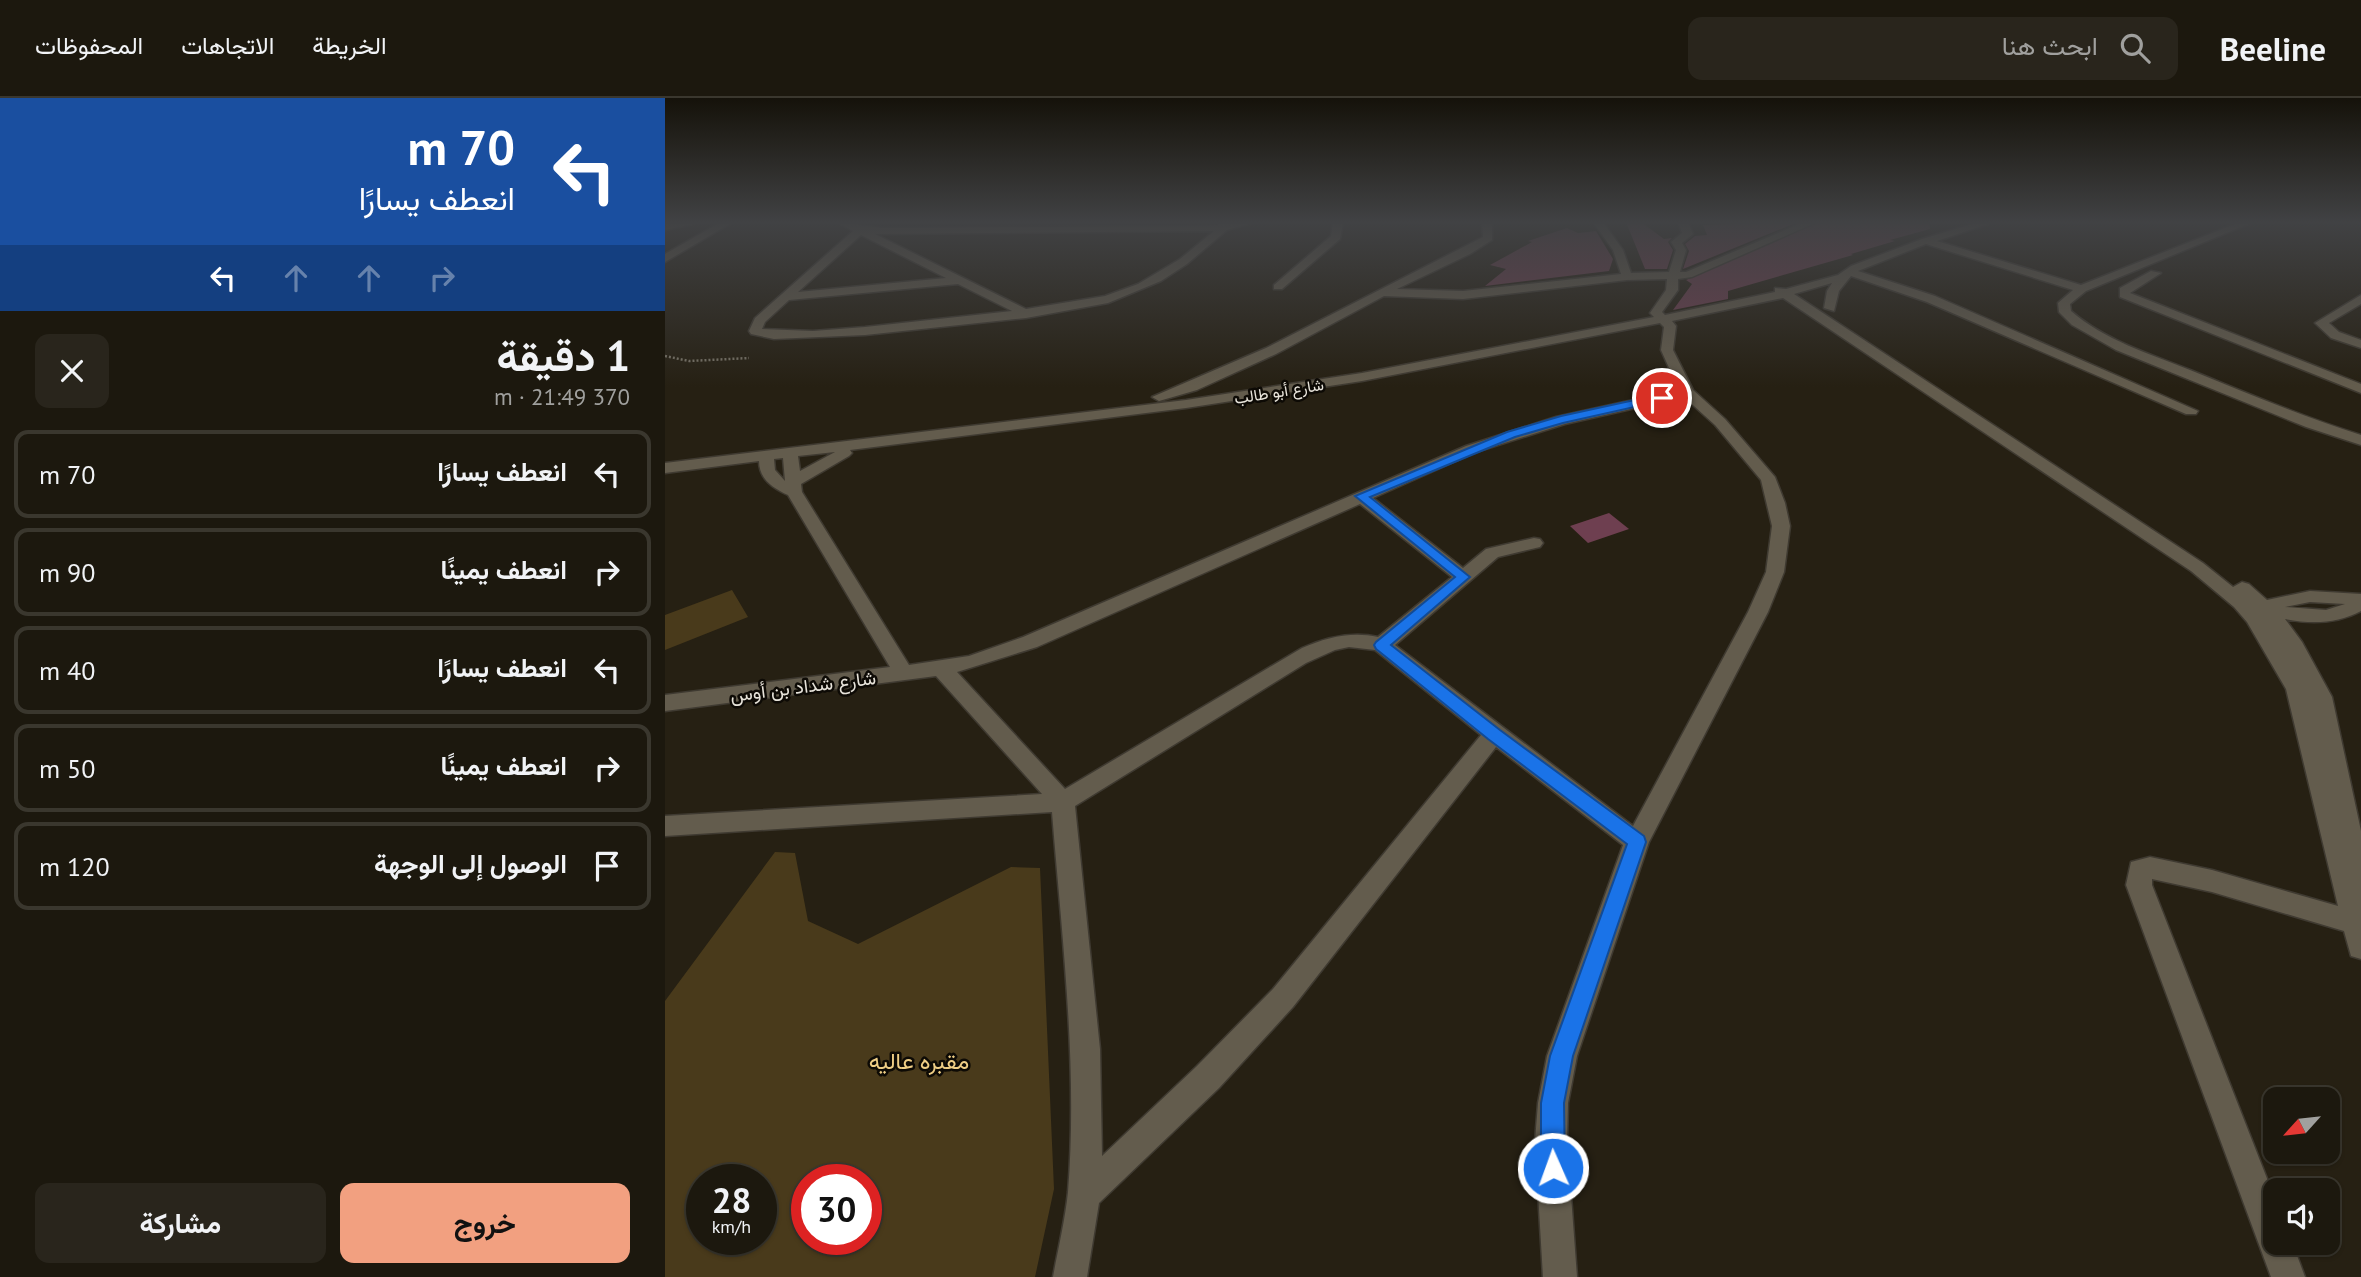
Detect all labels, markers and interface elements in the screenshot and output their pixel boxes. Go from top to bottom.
search box [1688,17,2178,80]
text: Beeline [2220,27,2326,70]
text: ابحث هنا [2002,29,2098,62]
icon: search [2116,29,2154,67]
text: المحفوظات [35,30,143,61]
text: الاتجاهات [181,30,274,61]
text: الخريطة [312,30,387,61]
text: 70 m [408,115,515,179]
icon: left [539,126,630,217]
text: انعطف يسارًا [359,177,515,219]
icon: left [204,259,242,297]
icon: ahead [277,259,315,297]
icon: ahead [350,259,388,297]
icon: right [423,259,461,297]
text: 1 دقيقة [497,328,630,383]
button: close [35,334,109,408]
pin [1632,368,1692,428]
street label: شارع أبو طالب [1233,374,1326,410]
icon: arrive [1643,379,1681,417]
text: 370 m · 21:49 [494,382,630,411]
text: انعطف يسارًا [437,455,567,488]
icon: left [588,455,626,493]
text: 70 m [39,458,95,491]
text: انعطف يمينًا [441,553,567,586]
icon: right [588,553,626,591]
text: 90 m [39,556,95,589]
text: انعطف يسارًا [437,651,567,684]
icon: left [588,651,626,689]
text: 40 m [39,654,95,687]
street label: شارع شداد بن أوس [729,665,877,708]
text: انعطف يمينًا [441,749,567,782]
icon: right [588,749,626,787]
text: 50 m [39,752,95,785]
text: الوصول إلى الوجهة [374,847,567,880]
icon: arrive [588,847,626,885]
text: 120 m [39,850,110,883]
park label: مقبره عاليه [869,1046,969,1076]
north arrow [2263,1087,2340,1164]
map controls [2263,1087,2340,1255]
position arrow [1516,1131,1590,1205]
speed limit sign: 30 [791,1164,882,1255]
text: 28 [712,1177,751,1223]
button: sound [2263,1178,2340,1255]
button: مشاركة [35,1183,326,1263]
button: خروج [340,1183,630,1263]
text: km/h [712,1215,751,1238]

